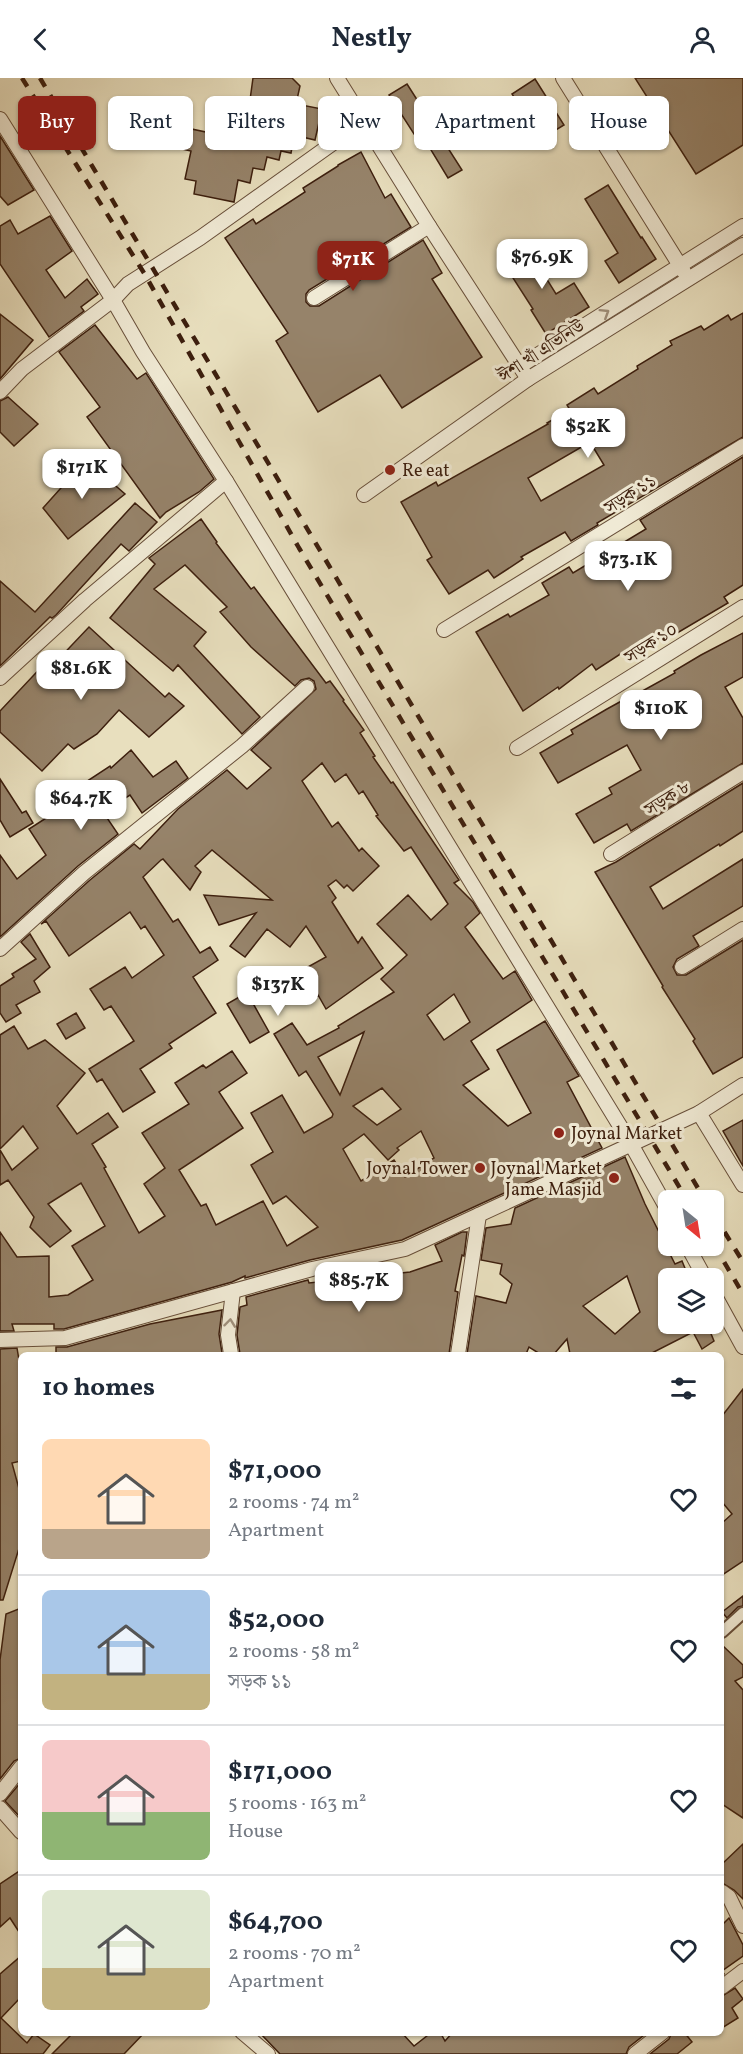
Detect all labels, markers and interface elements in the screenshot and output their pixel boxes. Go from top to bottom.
text: Nestly [331,20,412,58]
icon: back [24,23,57,56]
icon: person [686,23,719,56]
chip: Buy [18,96,96,150]
chip: Rent [108,96,193,150]
chip: Filters [205,96,306,150]
chip: New [318,96,402,150]
chip: Apartment [414,96,557,150]
chip: House [569,96,669,150]
pin: $76.9K [493,239,591,290]
pin: $71K [317,241,389,292]
text: $76.9K [511,244,573,272]
text: $71K [331,246,375,274]
one-way arrow [599,308,609,320]
street label: ঈশা খাঁ এভিনিউ [493,315,591,390]
pin: $52K [552,408,624,459]
text: $52K [565,413,611,441]
pin: $171K [40,449,124,500]
text: $171K [56,454,108,482]
place label: Re eat [402,459,450,484]
marker: Re eat [383,463,397,477]
street label: সড়ক ১১ [599,470,662,522]
pin: $73.1K [579,541,677,592]
text: $73.1K [599,546,657,574]
street label: সড়ক ১০ [619,618,683,671]
pin: $81.6K [32,650,130,701]
text: $81.6K [50,655,112,683]
pin: $110K [619,690,703,741]
text: $110K [634,695,688,723]
street label: সড়ক ৮ [639,776,695,823]
pin: $64.7K [32,780,130,831]
text: $64.7K [49,785,113,813]
pin: $137K [236,966,320,1017]
text: $137K [251,971,305,999]
place label: Joynal Market [571,1122,682,1147]
marker: Joynal Market [552,1126,566,1140]
place label: Joynal Tower [366,1157,468,1182]
place label: Joynal Market Jame Masjid [491,1157,602,1203]
marker: Joynal Tower [473,1161,487,1175]
marker: Joynal Market Jame Masjid [607,1171,621,1185]
north arrow [658,1190,724,1256]
map controls [658,1190,724,1334]
pin: $85.7K [310,1262,408,1313]
text: $85.7K [329,1267,389,1295]
button: layers [658,1268,724,1334]
one-way arrow [223,1318,235,1327]
text: 10 homes [42,1370,155,1406]
icon: filters [667,1372,700,1405]
text: $71,000 [228,1453,321,1489]
icon: home [90,1463,162,1535]
icon: heart [667,1483,700,1516]
text: 2 rooms · 74 m² [228,1489,359,1517]
text: Apartment [228,1517,324,1545]
text: $52,000 [228,1602,325,1638]
icon: home [90,1614,162,1686]
icon: heart [667,1634,700,1667]
text: 2 rooms · 58 m² [228,1638,359,1666]
text: সড়ক ১১ [228,1669,292,1697]
text: $171,000 [228,1754,332,1790]
icon: home [90,1764,162,1836]
icon: heart [667,1784,700,1817]
text: 5 rooms · 163 m² [228,1790,366,1818]
text: House [228,1818,283,1846]
text: $64,700 [228,1904,323,1940]
icon: home [90,1914,162,1986]
icon: heart [667,1934,700,1967]
text: 2 rooms · 70 m² [228,1940,361,1968]
text: Apartment [228,1968,324,1996]

